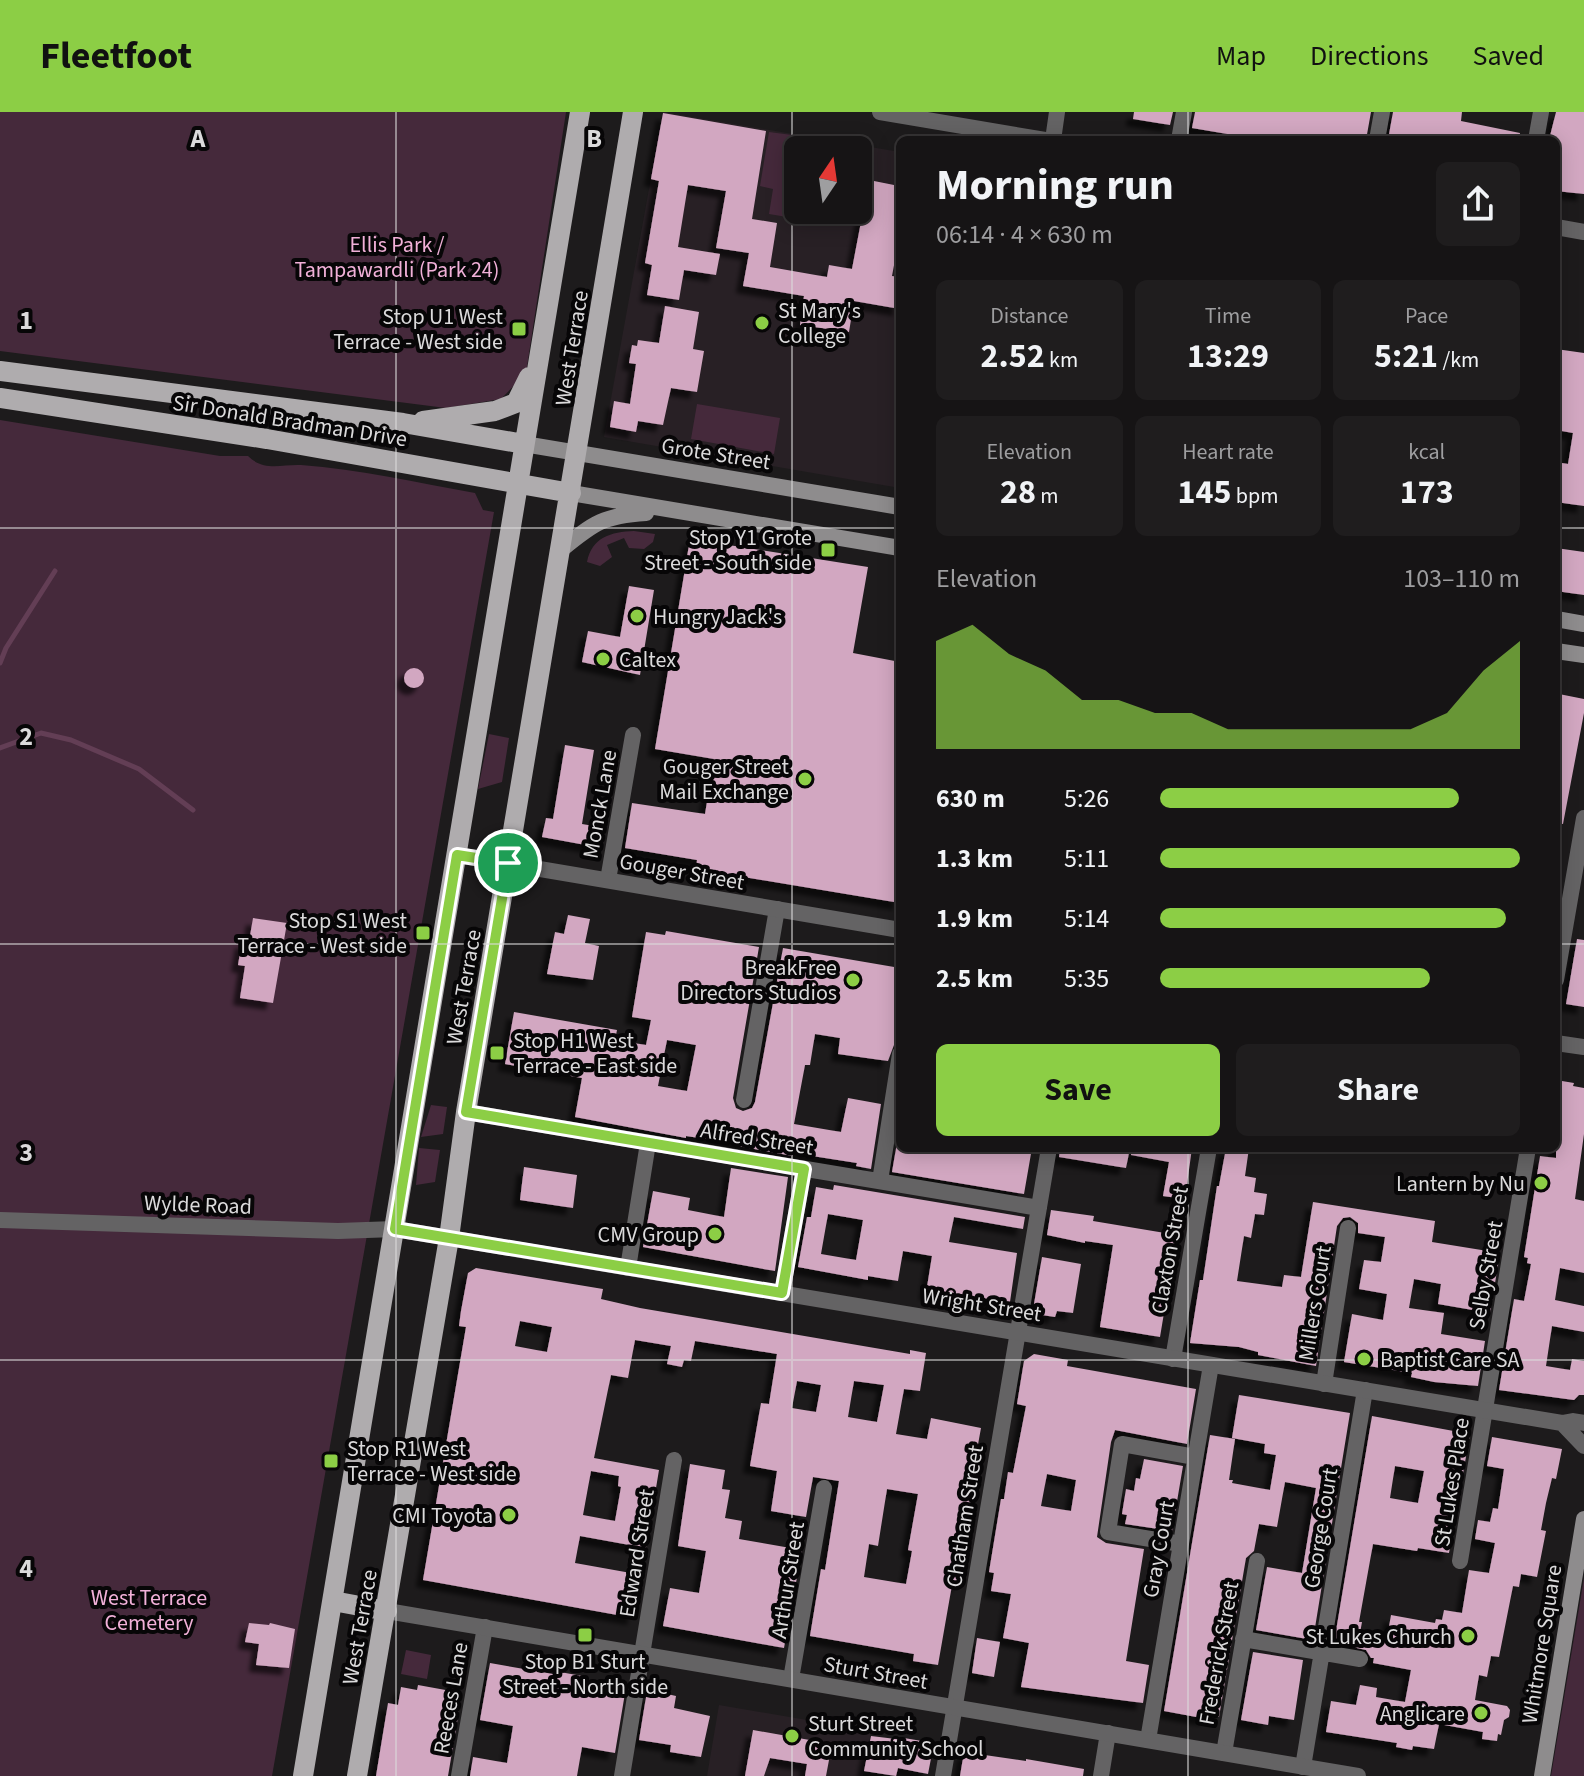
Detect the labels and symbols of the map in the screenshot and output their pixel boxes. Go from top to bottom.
text: A [190,120,207,157]
text: B [586,120,602,157]
north arrow [784,136,872,224]
park label: Ellis Park / Tampawardli (Park 24) [295,229,499,286]
street label: West Terrace [547,288,597,408]
place label: St Mary's College [778,295,861,352]
place label: Stop U1 West Terrace - West side [333,301,504,358]
text: 1 [19,302,33,339]
marker: St Mary's College [753,314,771,332]
marker: Stop U1 West Terrace - West side [510,320,528,338]
street label: Sir Donald Bradman Drive [170,387,409,455]
street label: Grote Street [659,430,773,478]
place label: Stop Y1 Grote Street - South side [644,522,812,579]
marker: Stop Y1 Grote Street - South side [819,541,837,559]
place label: Hungry Jack's [653,601,782,633]
marker: Hungry Jack's [628,607,646,625]
place label: Caltex [619,644,676,676]
marker: Caltex [594,650,612,668]
text: 2 [19,718,33,755]
street label: Monck Lane [575,747,625,861]
place label: Gouger Street Mail Exchange [659,751,790,808]
marker: Gouger Street Mail Exchange [796,770,814,788]
pin [474,829,542,897]
street label: Gouger Street [617,845,747,899]
place label: Stop S1 West Terrace - West side [237,905,408,962]
marker: Stop S1 West Terrace - West side [414,924,432,942]
street label: West Terrace [438,927,490,1047]
place label: BreakFree Directors Studios [680,952,837,1009]
marker: BreakFree Directors Studios [844,971,862,989]
place label: Stop H1 West Terrace - East side [513,1025,677,1082]
marker: Stop H1 West Terrace - East side [488,1044,506,1062]
street label: Alfred Street [698,1114,816,1164]
text: 3 [19,1134,33,1171]
place label: Lantern by Nu [1396,1168,1525,1200]
marker: Lantern by Nu [1532,1174,1550,1192]
street label: Claxton Street [1143,1183,1197,1317]
street label: Wylde Road [143,1187,252,1223]
street label: Selby Street [1461,1218,1511,1332]
place label: CMV Group [598,1219,699,1251]
marker: CMV Group [706,1225,724,1243]
street label: Millers Court [1290,1243,1340,1363]
street label: Wright Street [920,1280,1044,1330]
place label: Baptist Care SA [1380,1344,1519,1376]
marker: Baptist Care SA [1355,1350,1373,1368]
street label: St Lukes Place [1426,1415,1478,1549]
place label: Stop R1 West Terrace - West side [347,1433,517,1490]
street label: Chatham Street [938,1442,992,1590]
marker: Stop R1 West Terrace - West side [322,1452,340,1470]
street label: George Court [1296,1465,1346,1591]
street label: Edward Street [611,1486,663,1620]
street label: Gray Court [1135,1498,1183,1600]
place label: CMI Toyota [392,1500,493,1532]
marker: CMI Toyota [500,1506,518,1524]
street label: Arthur Street [763,1519,813,1641]
text: 4 [19,1550,33,1587]
street label: Whitmore Square [1514,1562,1570,1726]
street label: West Terrace [334,1567,386,1687]
street label: Frederick Street [1191,1578,1247,1728]
park label: West Terrace Cemetery [91,1582,207,1639]
place label: St Lukes Church [1306,1621,1452,1653]
marker: Stop B1 Sturt Street - North side [576,1626,594,1644]
marker: St Lukes Church [1459,1627,1477,1645]
street label: Reeces Lane [425,1640,477,1757]
place label: Stop B1 Sturt Street - North side [502,1646,668,1703]
street label: Sturt Street [821,1648,931,1698]
place label: Anglicare [1380,1698,1465,1730]
marker: Anglicare [1472,1704,1490,1722]
place label: Sturt Street Community School [808,1708,984,1765]
marker: Sturt Street Community School [783,1727,801,1745]

